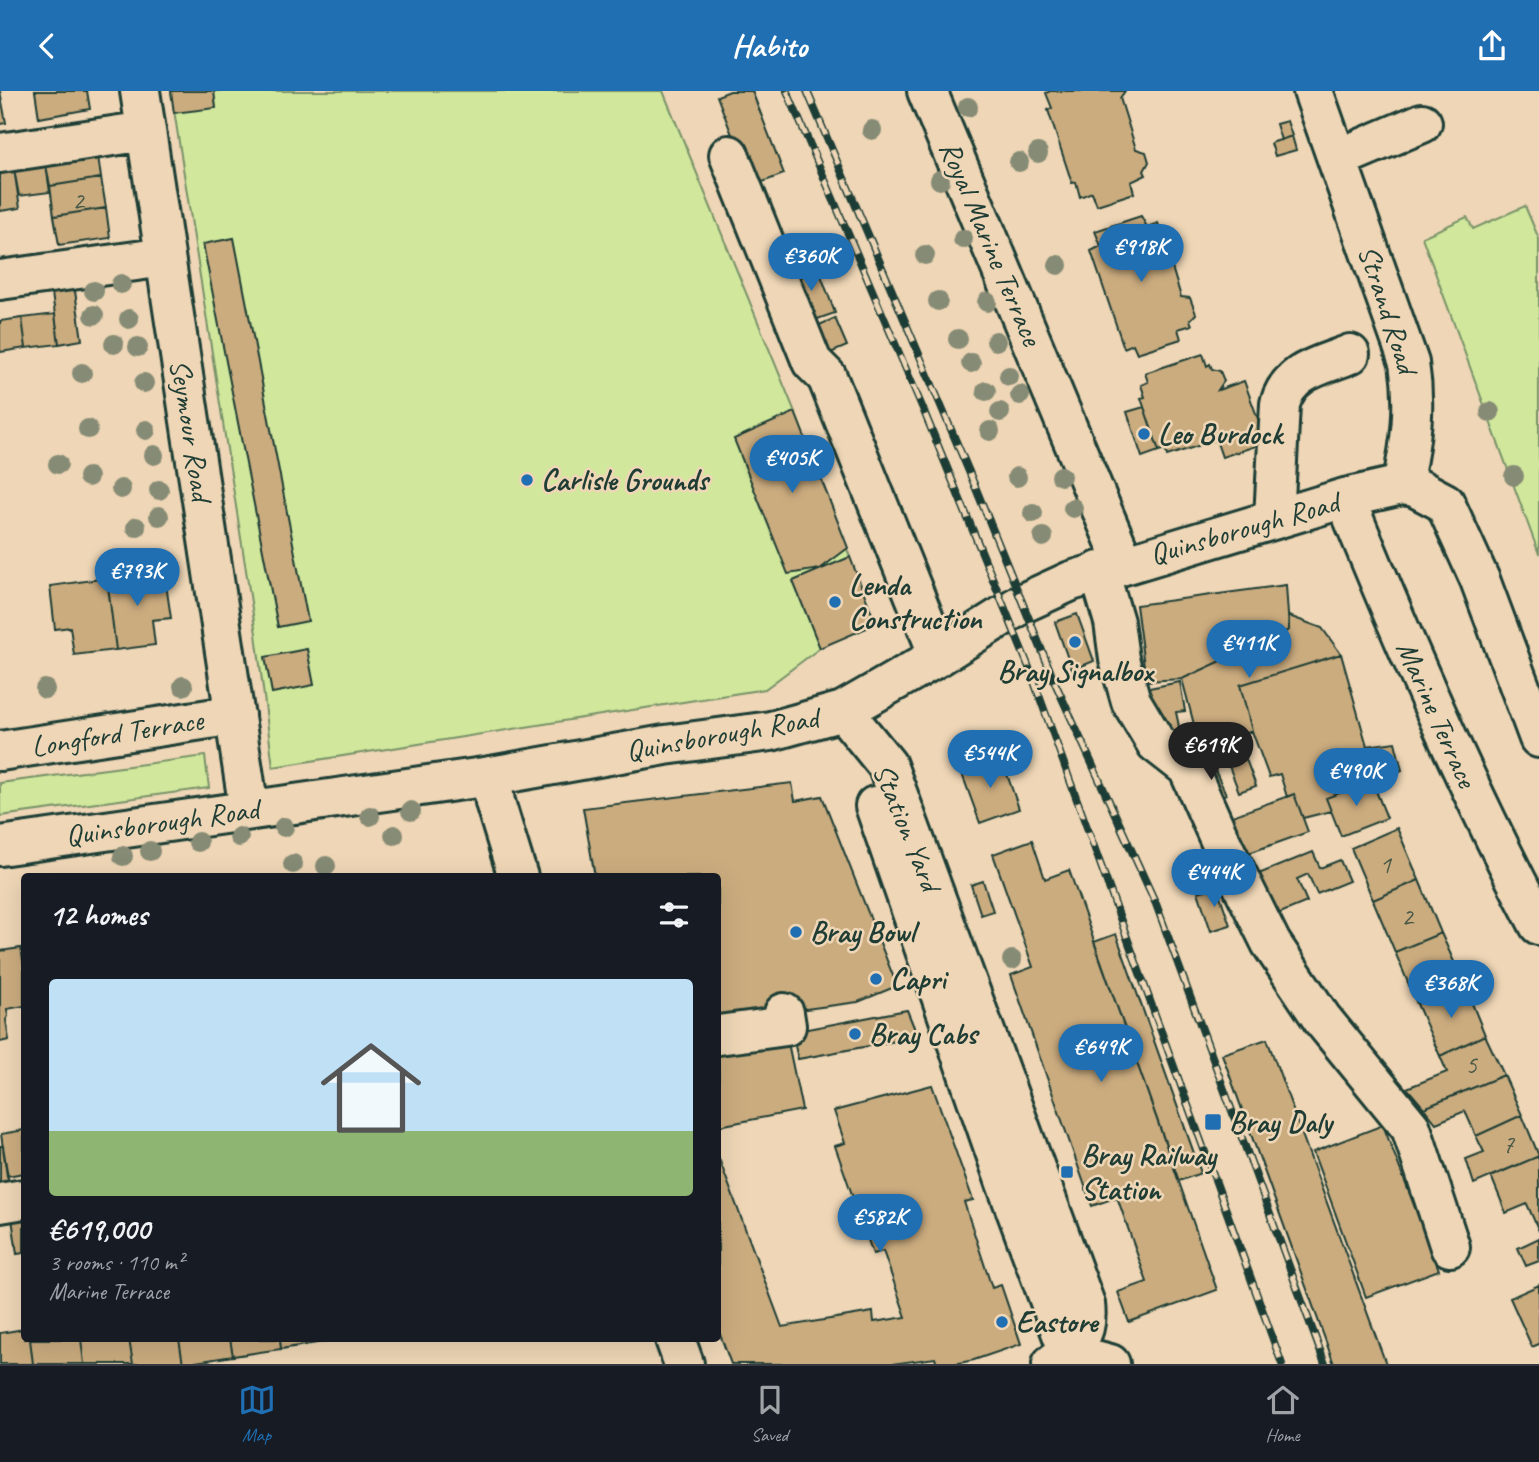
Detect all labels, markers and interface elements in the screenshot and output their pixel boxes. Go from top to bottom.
text: Habito [732,25,807,66]
icon: back [28,27,66,65]
icon: share [1473,27,1511,65]
street label: Royal Marine Terrace [931,135,1052,353]
house number: 2 [72,184,86,217]
pin: €918K [1092,225,1190,284]
text: €918K [1115,232,1167,261]
pin: €360K [762,233,860,293]
street label: Strand Road [1350,240,1428,382]
text: €360K [784,241,838,270]
street label: Seymour Road [161,357,222,507]
place label: Leo Burdock [1158,415,1285,453]
marker: Leo Burdock [1136,426,1152,442]
pin: €405K [743,435,841,495]
text: €405K [766,443,818,472]
place label: Carlisle Grounds [541,461,711,499]
marker: Carlisle Grounds [519,472,535,488]
street label: Quinsborough Road [1145,482,1347,573]
pin: €793K [88,549,186,608]
text: €793K [111,556,163,585]
place label: Lenda Construction [849,566,983,638]
marker: Lenda Construction [827,594,843,610]
pin: €411K [1200,621,1298,680]
text: €411K [1222,628,1276,657]
marker: Bray Signalbox [1067,634,1083,650]
street label: Marine Terrace [1388,635,1487,795]
place label: Bray Signalbox [997,652,1155,691]
street label: Quinsborough Road [623,698,825,770]
street label: Longford Terrace [28,700,208,765]
pin: €619K [1162,723,1260,782]
text: €619K [1184,730,1238,759]
pin: €544K [941,731,1039,790]
text: €544K [964,738,1016,767]
pin: €490K [1307,749,1405,808]
text: €490K [1330,756,1382,785]
street label: Station Yard [864,758,951,900]
street label: Quinsborough Road [63,789,265,854]
house number: 1 [1379,848,1392,881]
pin: €444K [1165,849,1263,909]
text: €444K [1187,857,1241,886]
text: 12 homes [49,896,147,934]
icon: filters [655,896,693,934]
house number: 2 [1401,900,1415,933]
place label: Bray Bowl [810,913,920,952]
marker: Bray Bowl [788,924,804,940]
place label: Capri [890,960,950,998]
pin: €368K [1402,961,1500,1020]
text: €368K [1424,968,1478,997]
marker: Capri [868,971,884,987]
place label: Bray Cabs [869,1015,981,1054]
icon: home [308,1025,434,1151]
pin: €649K [1052,1025,1150,1084]
marker: Bray Cabs [847,1026,863,1042]
text: €649K [1074,1032,1128,1061]
house number: 5 [1465,1048,1478,1081]
place label: Bray Daly [1229,1103,1334,1142]
marker: Bray Daly [1203,1112,1223,1132]
house number: 7 [1502,1128,1515,1161]
place label: Bray Railway Station [1081,1136,1219,1208]
marker: Bray Railway Station [1059,1164,1075,1180]
pin: €582K [831,1195,929,1254]
text: €582K [854,1202,906,1231]
text: €619,000 [49,1210,150,1248]
text: 3 rooms · 110 m² [49,1248,184,1277]
text: Marine Terrace [49,1277,169,1306]
place label: Eastore [1016,1303,1099,1341]
marker: Eastore [994,1314,1010,1330]
tab: Map [238,1381,276,1447]
tab: Saved [751,1381,789,1447]
tab: Home [1264,1381,1302,1447]

